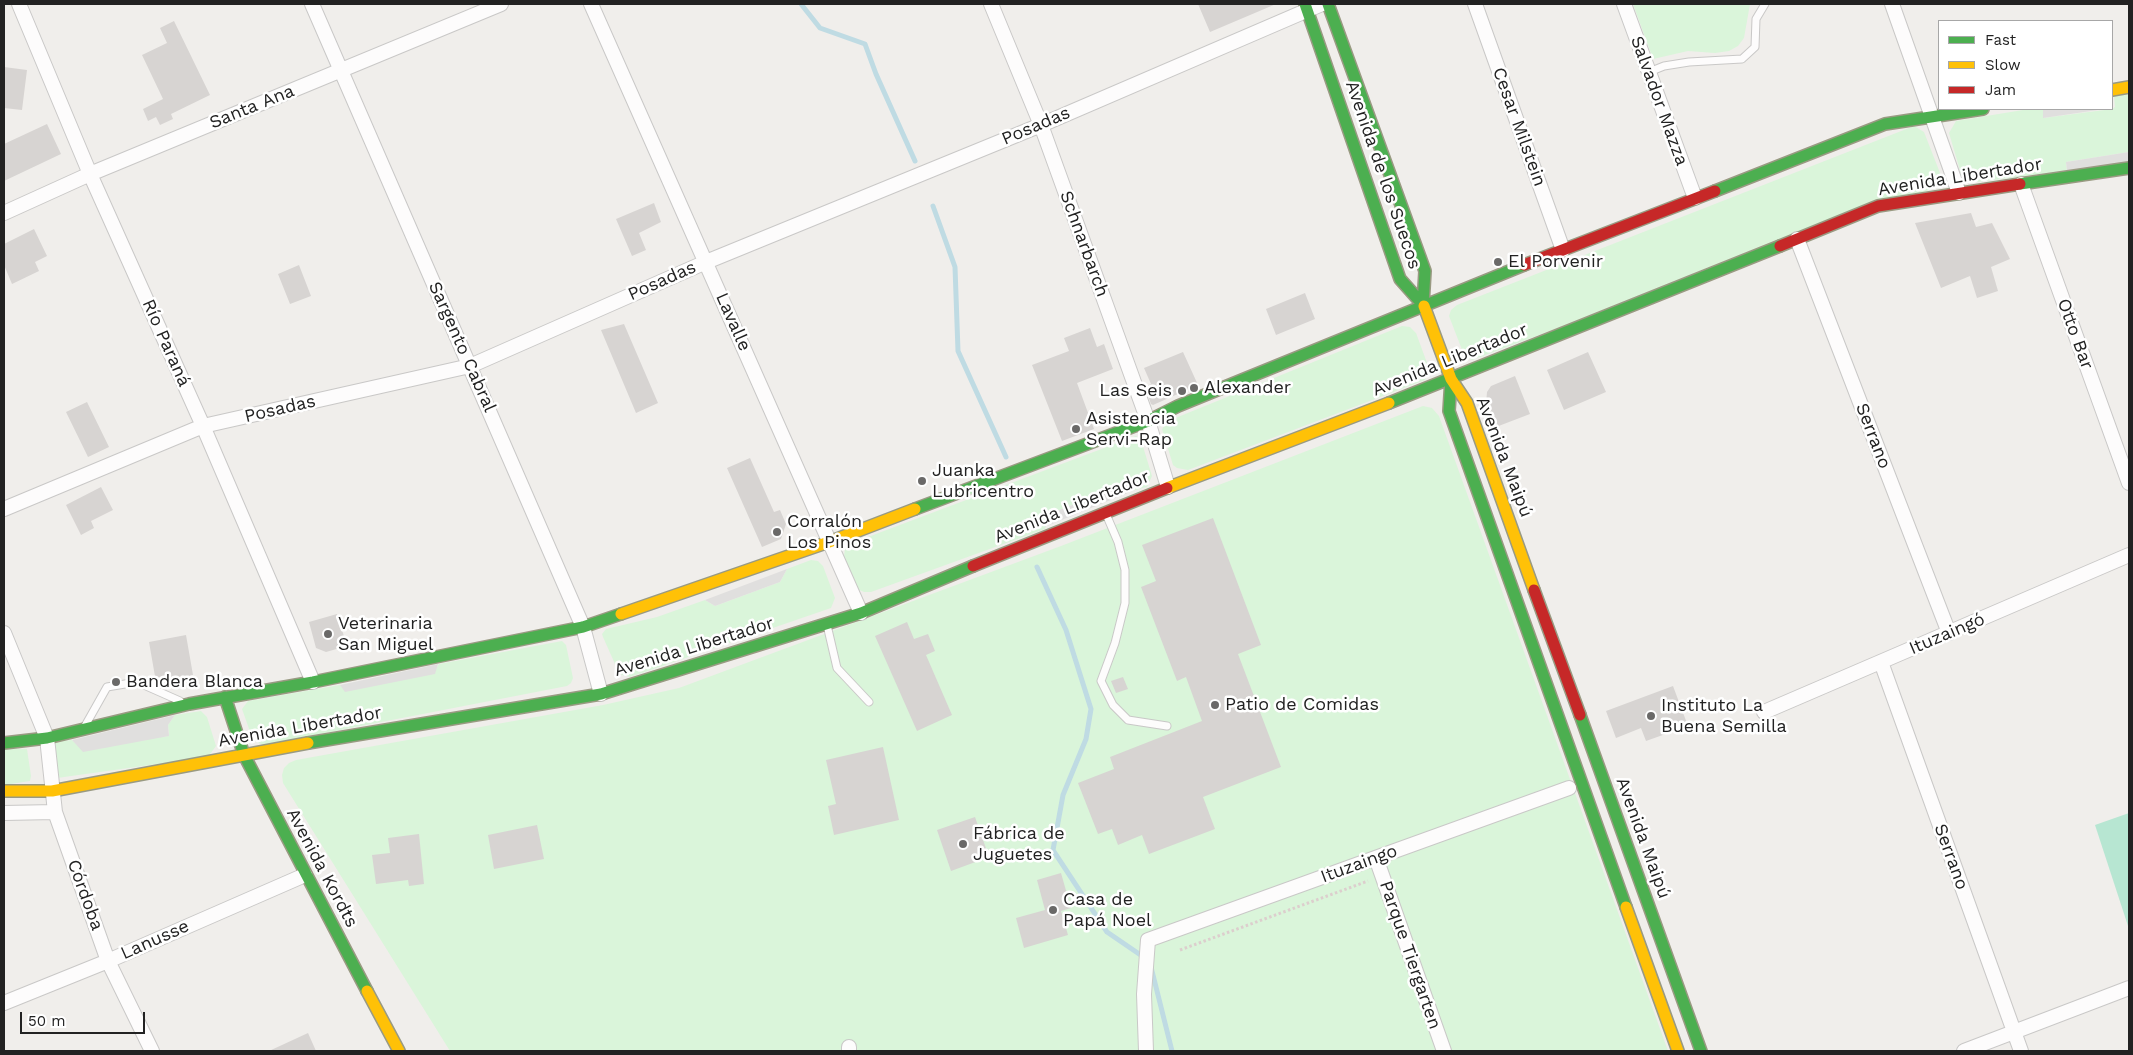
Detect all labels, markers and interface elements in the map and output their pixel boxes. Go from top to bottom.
legend [1938,20,2113,110]
text: Fast [1985,31,2016,49]
street label: Salvador Mazza [1626,33,1692,169]
text: Slow [1985,56,2021,74]
street label: Cesar Milstein [1487,65,1551,189]
street label: Avenida de los Suecos [1341,78,1425,272]
street label: Santa Ana [206,80,298,134]
text: Jam [1985,81,2016,99]
street label: Posadas [999,102,1073,150]
street label: Avenida Libertador [1876,153,2044,201]
street label: Schnarbarch [1055,188,1113,300]
place label: El Porvenir [1508,251,1603,273]
street label: Posadas [625,256,699,306]
marker: El Porvenir [1492,256,1504,268]
street label: Sargento Cabral [424,278,500,416]
street label: Lavalle [711,290,755,354]
street label: Río Paraná [137,296,195,390]
street label: Otto Bar [2052,296,2098,372]
street label: Avenida Libertador [1369,319,1531,401]
place label: Alexander [1204,377,1291,399]
place label: Las Seis [1099,380,1172,402]
marker: Alexander [1188,382,1200,394]
marker: Las Seis [1176,385,1188,397]
street label: Posadas [242,390,318,428]
street label: Avenida Maipú [1471,394,1537,520]
street label: Serrano [1851,400,1895,472]
place label: Asistencia Servi-Rap [1086,408,1176,450]
marker: Asistencia Servi-Rap [1070,423,1082,435]
place label: Juanka Lubricentro [932,460,1034,502]
street label: Avenida Libertador [991,466,1153,548]
marker: Juanka Lubricentro [916,475,928,487]
place label: Corralón Los Pinos [787,511,871,554]
marker: Corralón Los Pinos [771,526,783,538]
street label: Ituzaingó [1906,608,1988,660]
street label: Avenida Libertador [612,612,776,682]
place label: Veterinaria San Miguel [338,613,434,656]
marker: Veterinaria San Miguel [322,628,334,640]
place label: Bandera Blanca [126,671,263,693]
marker: Bandera Blanca [110,676,122,688]
place label: Patio de Comidas [1225,694,1379,716]
place label: Instituto La Buena Semilla [1661,695,1787,738]
marker: Patio de Comidas [1209,699,1221,711]
street label: Avenida Libertador [217,702,383,752]
marker: Instituto La Buena Semilla [1645,710,1657,722]
street label: Avenida Maipú [1611,775,1675,901]
street label: Avenida Kordts [282,805,362,931]
street label: Serrano [1929,821,1973,893]
place label: Fábrica de Juguetes [973,823,1065,866]
marker: Fábrica de Juguetes [957,838,969,850]
street label: Ituzaingo [1318,840,1400,888]
street label: Córdoba [62,857,108,933]
street label: Parque Tiergarten [1374,878,1446,1032]
place label: Casa de Papá Noel [1063,889,1152,932]
marker: Casa de Papá Noel [1047,904,1059,916]
street label: Lanusse [117,915,193,965]
scale bar [22,1002,148,1034]
text: 50 m [28,1012,65,1030]

